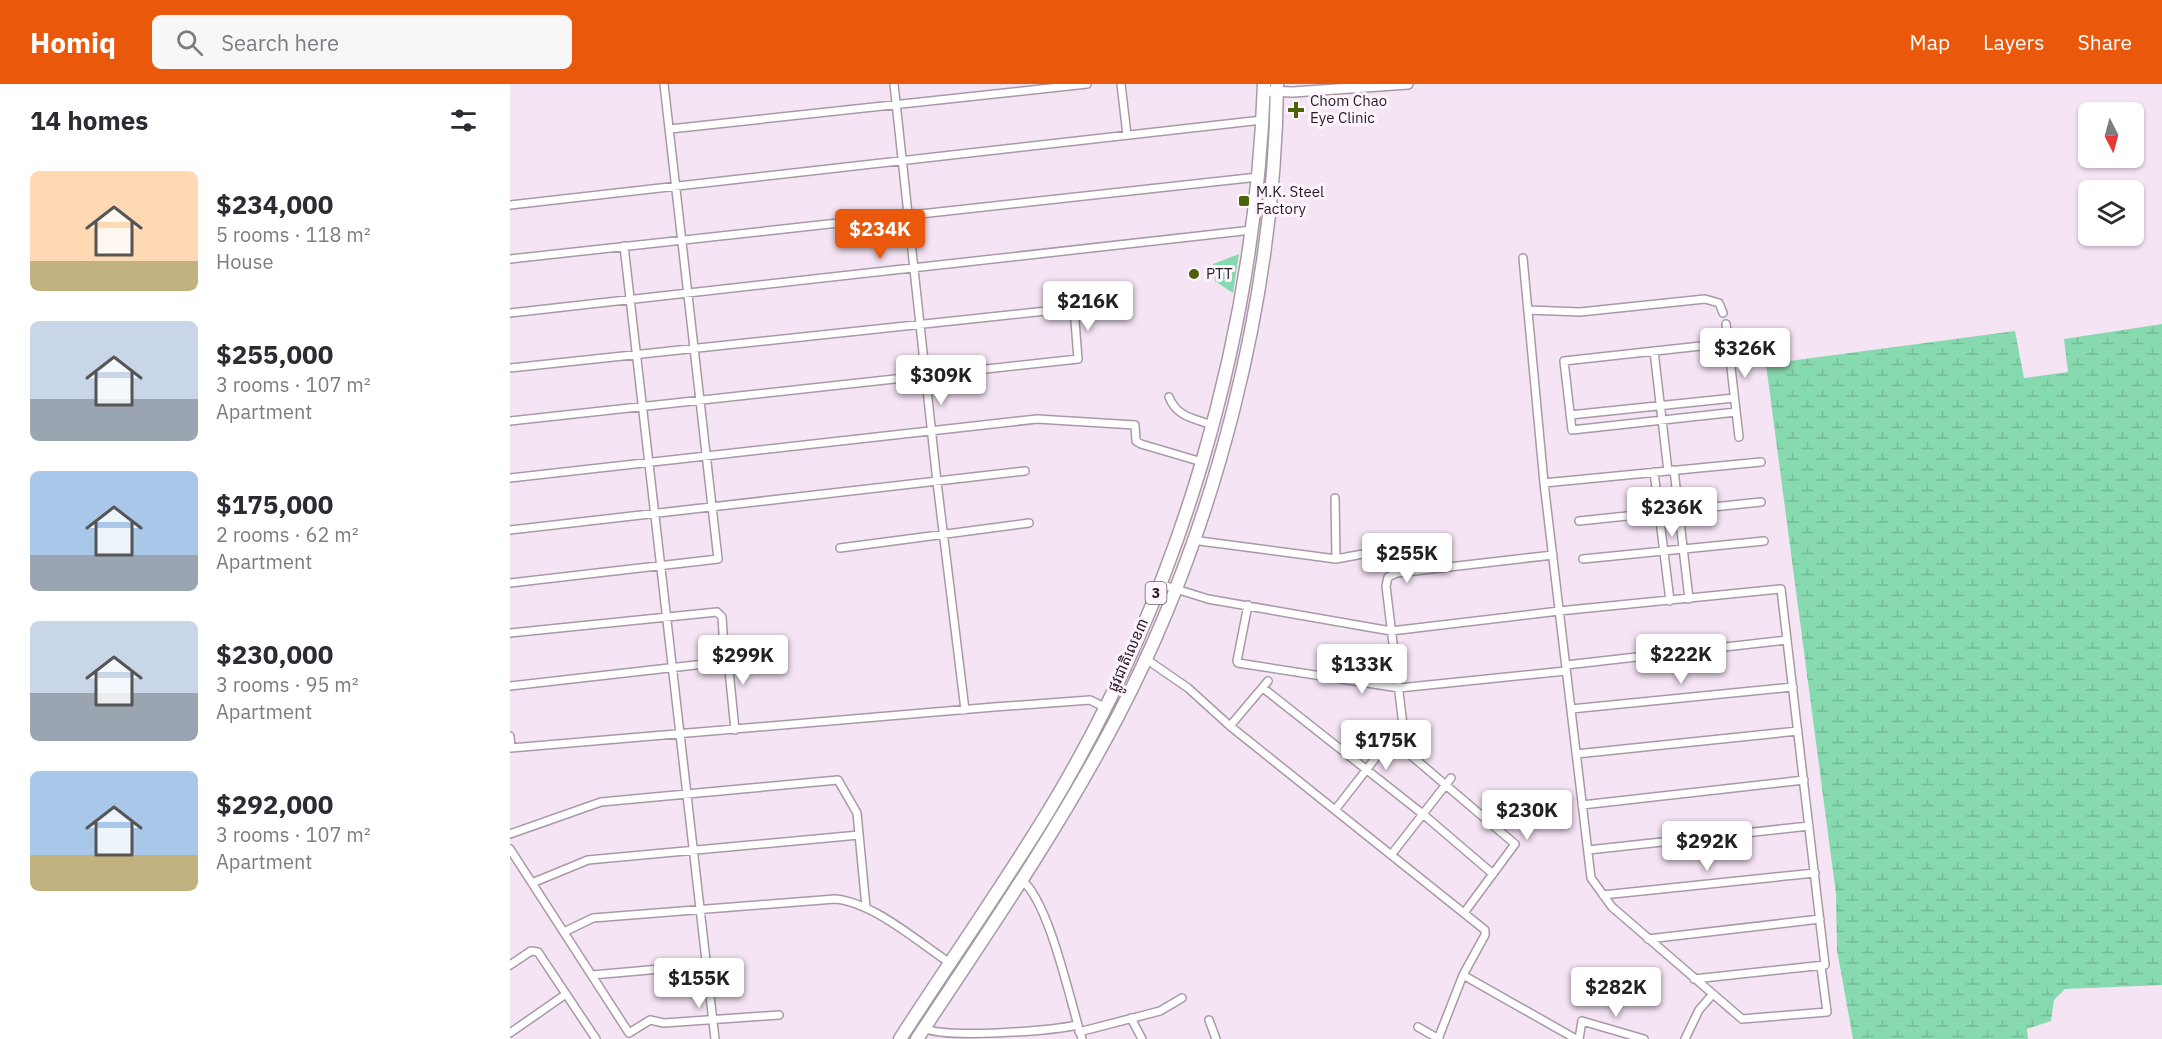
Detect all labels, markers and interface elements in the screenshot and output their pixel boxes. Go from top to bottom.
search box [152,15,572,69]
text: Homiq [30,24,116,61]
icon: search [173,26,206,59]
text: Search here [221,28,339,57]
text: Map [1910,28,1950,56]
text: Layers [1983,28,2045,56]
text: Share [2078,28,2132,56]
place label: Chom Chao Eye Clinic [1310,91,1387,127]
marker: Chom Chao Eye Clinic [1287,101,1305,119]
north arrow [2078,102,2144,168]
map controls [2078,102,2144,246]
text: 14 homes [30,103,148,137]
icon: filters [447,104,480,137]
button: layers [2078,180,2144,246]
place label: M.K. Steel Factory [1256,182,1324,218]
text: $234,000 [216,187,333,221]
marker: M.K. Steel Factory [1237,194,1251,208]
icon: home [78,195,150,267]
pin: $234K [838,209,922,260]
text: $234K [849,215,911,242]
text: 5 rooms · 118 m² [216,221,371,248]
text: House [216,248,273,275]
place label: PTT [1206,264,1233,283]
marker: PTT [1187,267,1201,281]
pin: $216K [1046,281,1130,332]
text: $216K [1057,287,1119,314]
pin: $326K [1703,328,1787,379]
text: $326K [1714,334,1776,361]
text: $255,000 [216,337,333,371]
icon: home [78,345,150,417]
pin: $309K [899,355,983,406]
text: $309K [910,361,972,388]
text: 3 rooms · 107 m² [216,371,371,398]
text: Apartment [216,398,312,425]
text: $175,000 [216,487,333,521]
pin: $236K [1630,487,1714,538]
text: $236K [1641,493,1703,520]
icon: home [78,495,150,567]
text: 2 rooms · 62 m² [216,521,359,548]
pin: $255K [1365,533,1449,584]
text: $255K [1376,539,1438,566]
text: Apartment [216,548,312,575]
road number: 3 [1146,582,1166,604]
street label: ផ្លូវជាតិលេខ៣ [1103,615,1156,696]
pin: $222K [1639,634,1723,685]
pin: $299K [701,635,785,686]
text: $230,000 [216,637,333,671]
text: $222K [1650,640,1712,667]
text: $299K [712,641,774,668]
pin: $133K [1320,644,1404,695]
icon: home [78,645,150,717]
text: $133K [1331,650,1393,677]
text: 3 rooms · 95 m² [216,671,359,698]
text: Apartment [216,698,312,725]
pin: $175K [1344,720,1428,771]
text: $175K [1355,726,1417,753]
text: $292,000 [216,787,333,821]
pin: $230K [1485,790,1569,841]
icon: home [78,795,150,867]
text: $230K [1496,796,1558,823]
text: 3 rooms · 107 m² [216,821,371,848]
pin: $292K [1665,821,1749,872]
text: $292K [1676,827,1738,854]
text: Apartment [216,848,312,875]
pin: $155K [657,958,741,1009]
text: $155K [668,964,730,991]
pin: $282K [1574,967,1658,1018]
text: $282K [1585,973,1647,1000]

